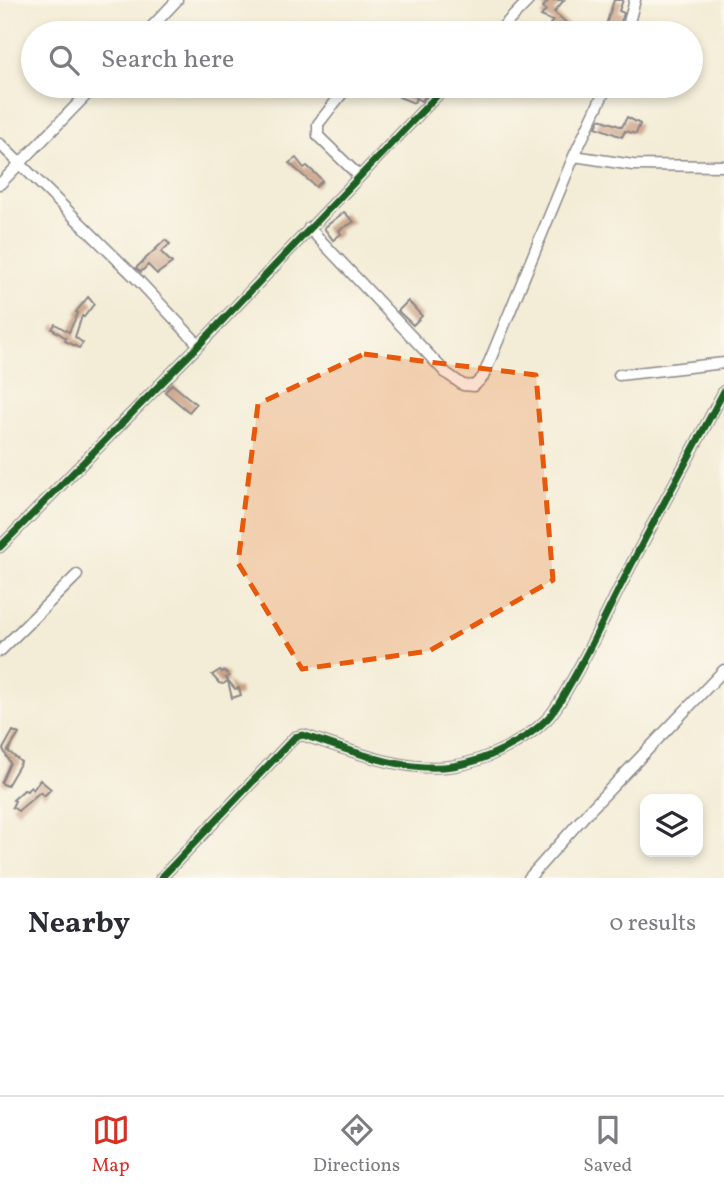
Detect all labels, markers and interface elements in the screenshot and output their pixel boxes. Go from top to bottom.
search box [21,21,703,98]
icon: search [45,41,83,79]
text: Search here [101,42,234,78]
map controls [640,794,703,857]
button: layers [640,794,703,857]
text: Nearby [28,903,130,945]
text: 0 results [609,908,696,940]
tab: Map [92,1111,130,1179]
tab: Directions [313,1111,400,1179]
tab: Saved [583,1111,632,1179]

